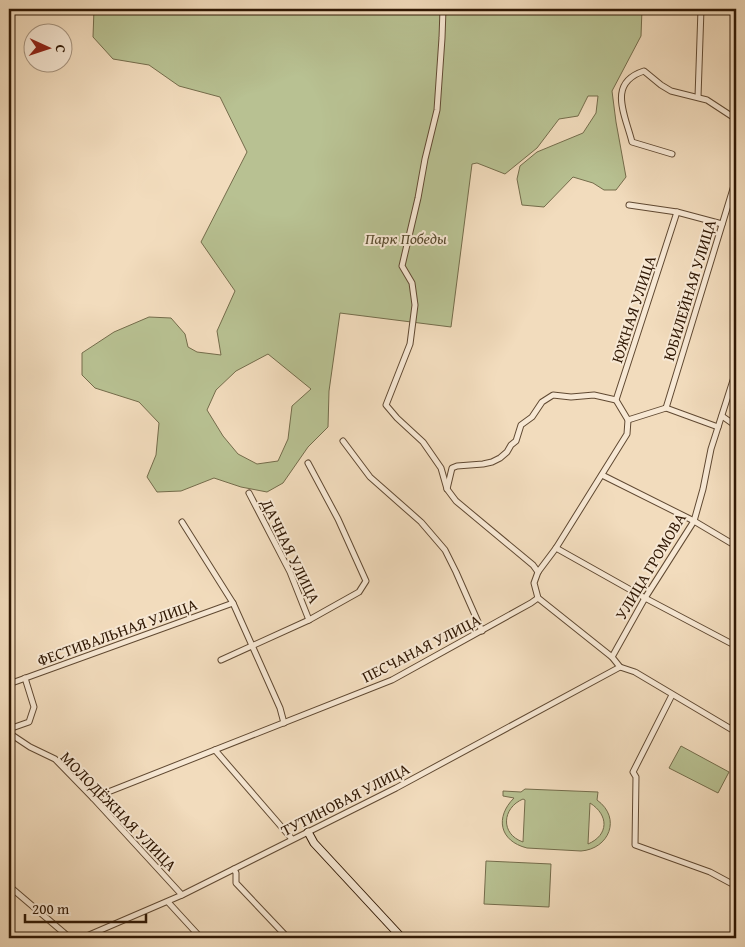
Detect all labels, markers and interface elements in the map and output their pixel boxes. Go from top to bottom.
north arrow [22,22,72,72]
text: С [51,44,71,53]
street label: ЮБИЛЕЙНАЯ УЛИЦА [656,216,722,364]
park label: Парк Победы [365,226,447,250]
street label: ЮЖНАЯ УЛИЦА [604,252,662,366]
street label: ДАЧНАЯ УЛИЦА [255,494,327,608]
street label: УЛИЦА ГРОМОВА [608,508,692,624]
street label: ФЕСТИВАЛЬНАЯ УЛИЦА [34,592,201,672]
street label: ПЕСЧАНАЯ УЛИЦА [357,608,485,688]
street label: МОЛОДЁЖНАЯ УЛИЦА [55,746,183,877]
street label: ТУТИНОВАЯ УЛИЦА [277,756,414,842]
scale bar [25,892,146,924]
text: 200 m [32,898,70,919]

